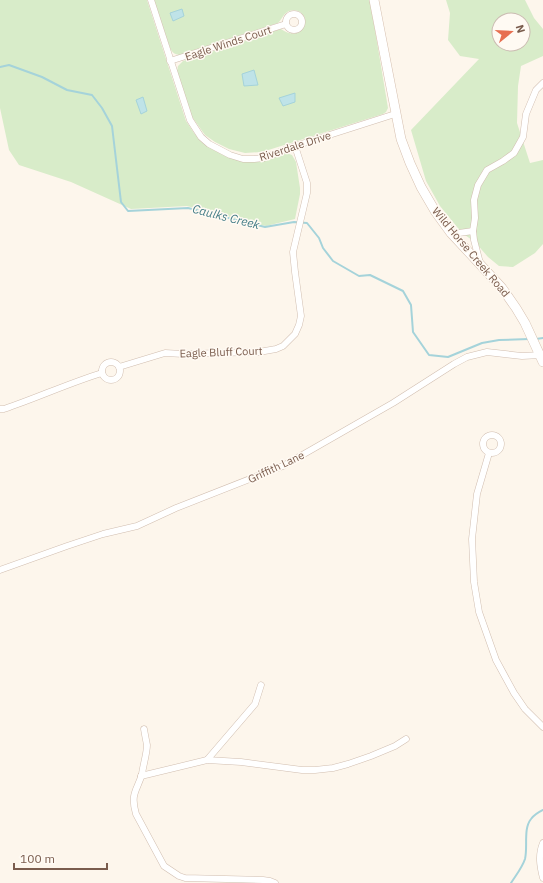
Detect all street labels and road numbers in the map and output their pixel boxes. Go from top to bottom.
street label: Eagle Winds Court [183,22,273,64]
street label: Riverdale Drive [257,128,333,164]
street label: Wild Horse Creek Road [429,204,513,300]
street label: Eagle Bluff Court [179,344,263,360]
street label: Griffith Lane [246,448,306,486]

